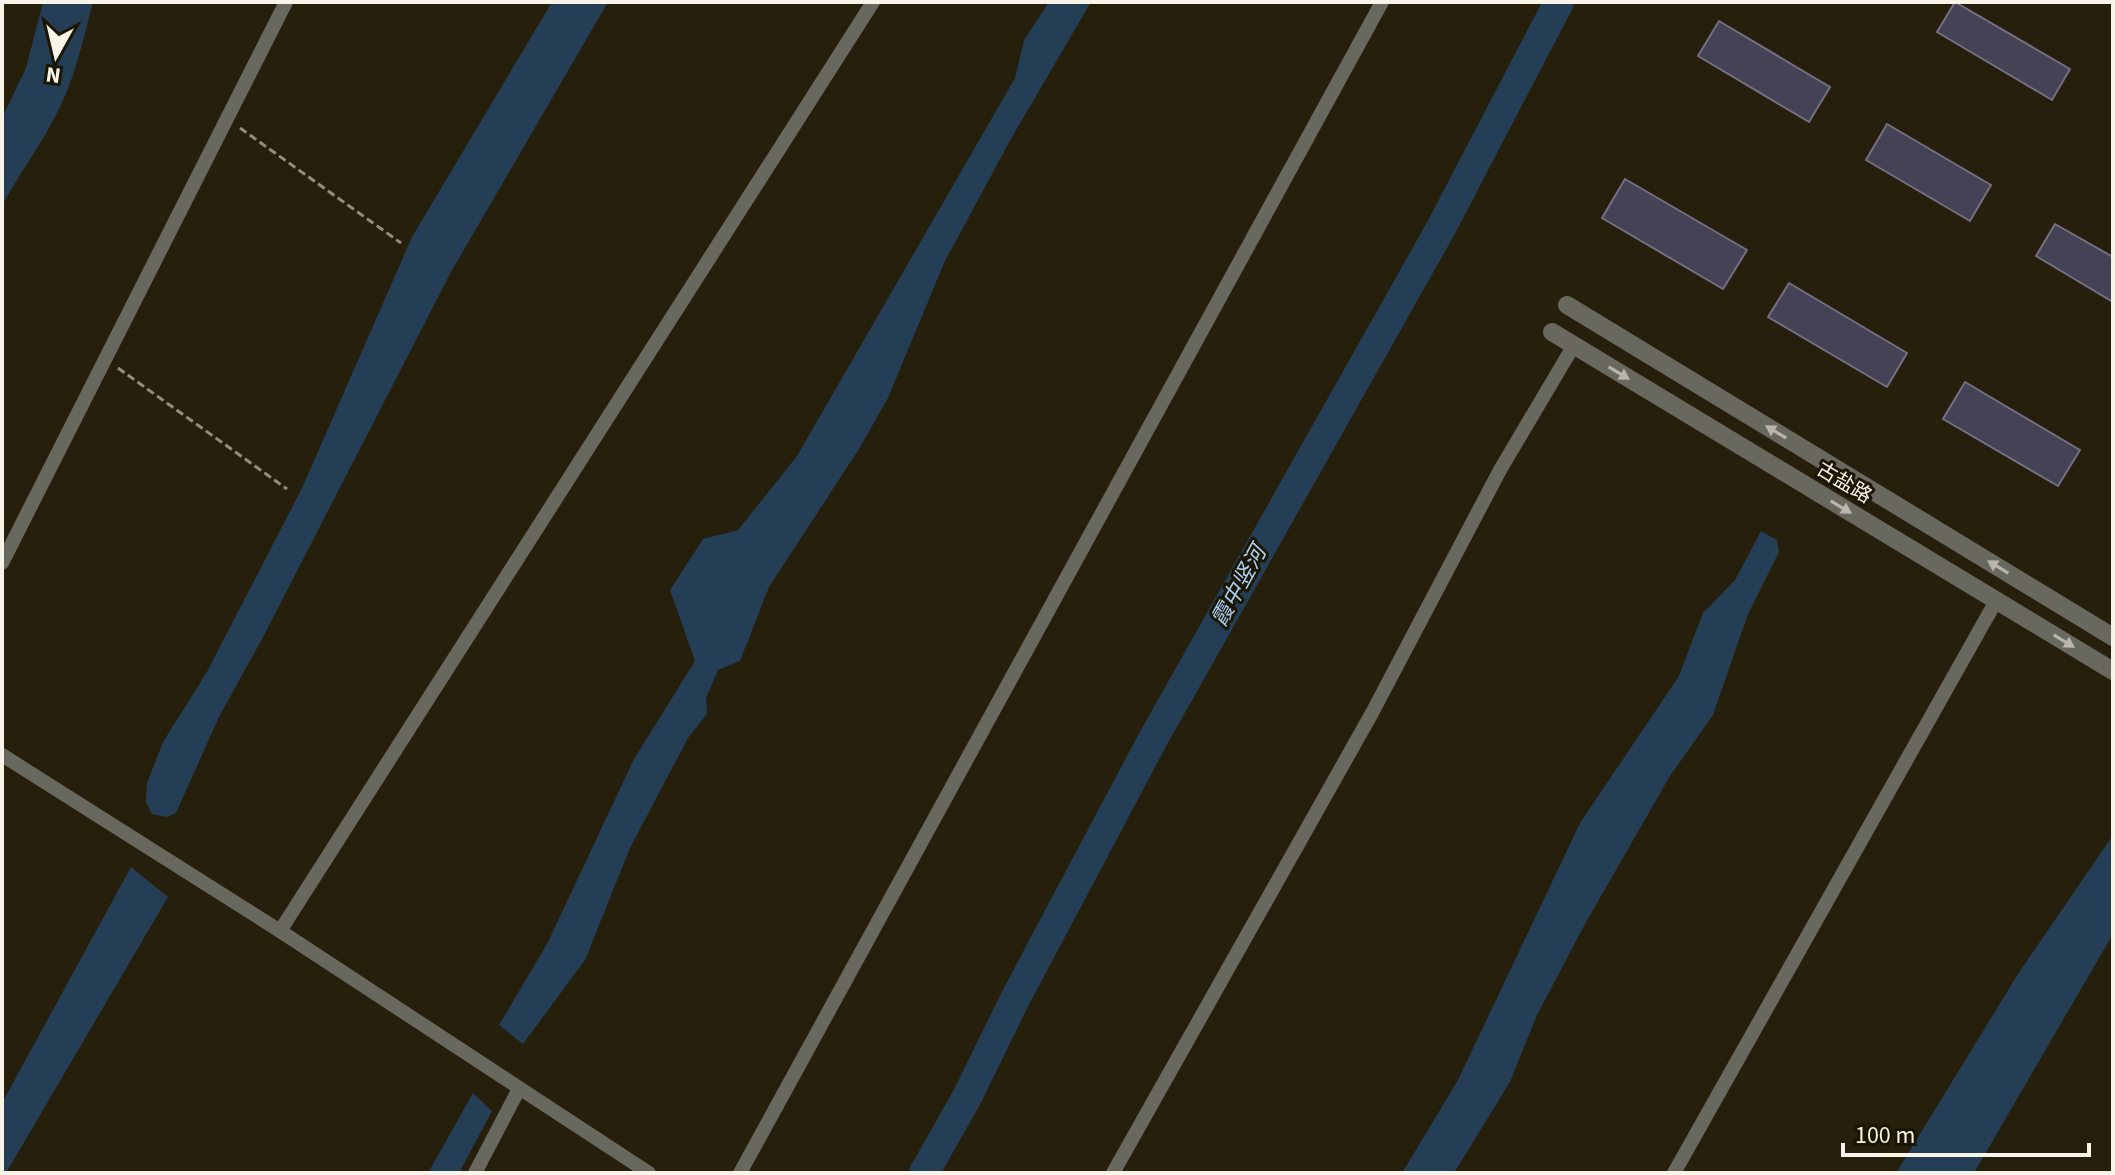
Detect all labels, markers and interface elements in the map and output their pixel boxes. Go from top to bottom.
north arrow [16,16,96,96]
text: N [44,58,63,92]
one-way arrow [1608,365,1630,379]
one-way arrow [1765,425,1787,439]
street label: 古盐路 [1811,456,1877,510]
one-way arrow [1830,500,1852,514]
water label: 霞中竖河 [1204,536,1276,632]
one-way arrow [1987,560,2009,574]
one-way arrow [2053,634,2075,648]
scale bar [1843,1107,2089,1157]
text: 100 m [1855,1118,1915,1153]

